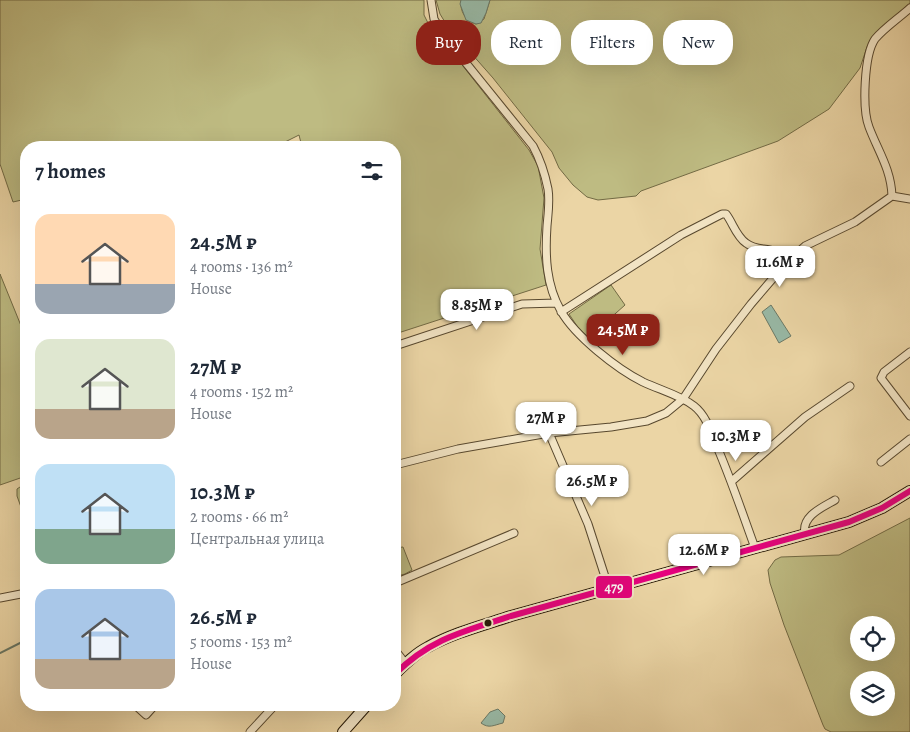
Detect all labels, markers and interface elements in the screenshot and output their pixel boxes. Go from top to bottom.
chip: Buy [416,20,481,65]
chip: Rent [491,20,561,65]
chip: Filters [571,20,653,65]
chip: New [663,20,733,65]
text: 7 homes [35,157,106,185]
icon: filters [358,157,386,185]
text: 24.5M ₽ [190,228,257,256]
icon: home [75,234,135,294]
pin: 11.6M ₽ [734,246,826,288]
text: 11.6M ₽ [756,251,804,273]
text: 4 rooms · 136 m² [190,256,293,278]
text: House [190,278,232,300]
pin: 8.85M ₽ [431,288,523,331]
text: 8.85M ₽ [452,294,502,316]
pin: 24.5M ₽ [577,314,669,356]
text: 24.5M ₽ [598,319,648,341]
text: 27M ₽ [190,353,241,381]
icon: home [75,359,135,419]
text: 4 rooms · 152 m² [190,381,293,403]
pin: 27M ₽ [511,402,581,444]
text: House [190,403,232,425]
text: 27M ₽ [527,407,565,429]
pin: 10.3M ₽ [690,420,782,462]
text: 10.3M ₽ [711,425,761,447]
pin: 26.5M ₽ [546,464,638,507]
text: 26.5M ₽ [567,470,617,492]
text: 10.3M ₽ [190,478,255,506]
icon: home [75,484,135,544]
text: 2 rooms · 66 m² [190,506,288,528]
text: Центральная улица [190,528,324,550]
pin: 12.6M ₽ [658,534,750,576]
text: 12.6M ₽ [679,539,729,561]
line badge: 479 [595,575,633,599]
text: 479 [604,578,624,597]
text: 26.5M ₽ [190,603,257,631]
icon: home [75,609,135,669]
map controls [850,616,895,716]
button: locate [850,616,895,661]
unlabelled marker [483,618,493,628]
text: 5 rooms · 153 m² [190,631,292,653]
text: House [190,653,232,675]
button: layers [850,671,895,716]

